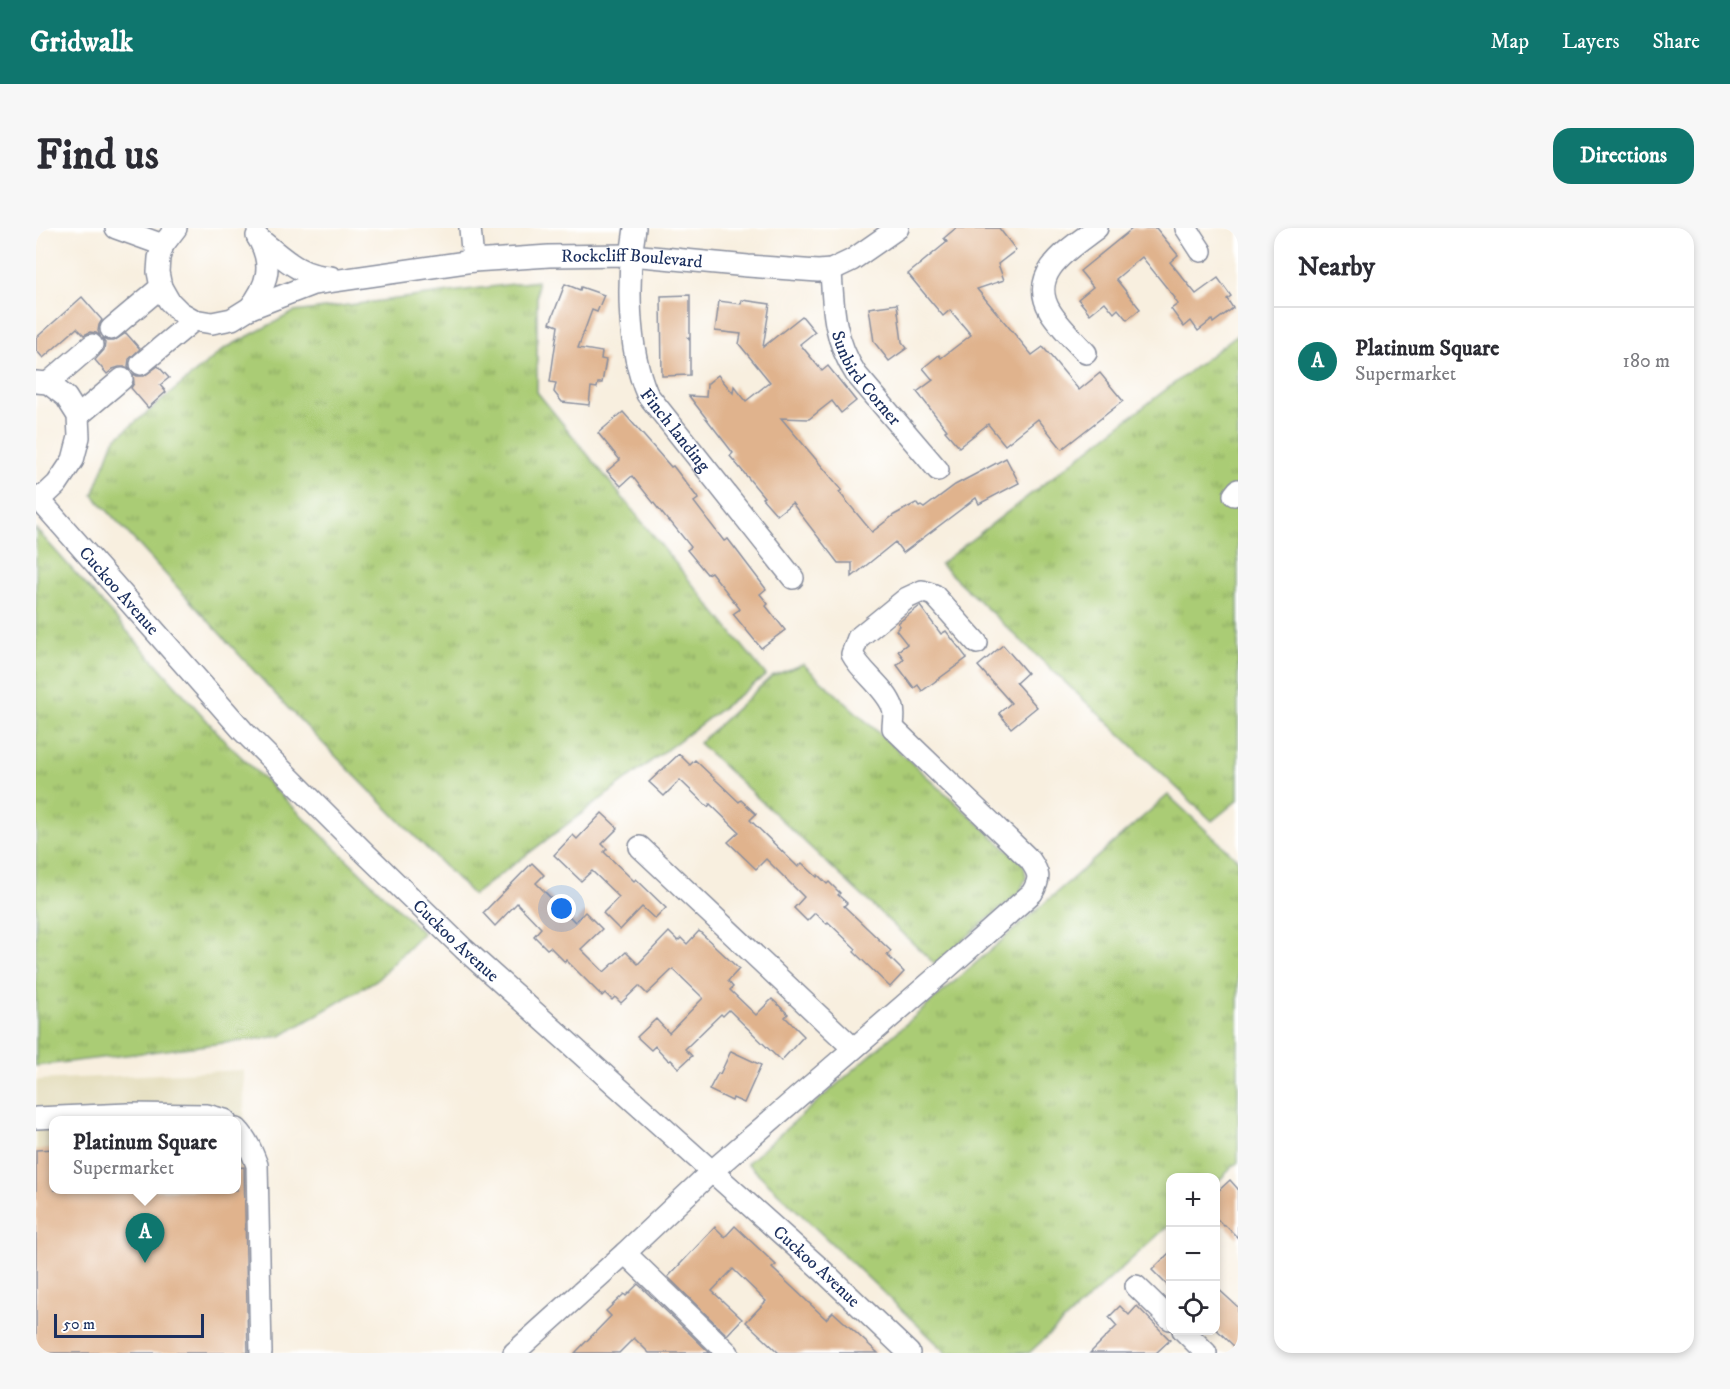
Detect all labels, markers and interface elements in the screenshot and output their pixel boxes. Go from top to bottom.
text: Gridwalk [30,25,133,60]
text: Map [1490,29,1529,55]
text: Layers [1562,29,1620,55]
text: Share [1653,29,1700,55]
button: Directions [1553,128,1694,184]
text: Find us [36,130,159,182]
street label: Rockcliff Boulevard [561,245,703,274]
text: Nearby [1298,251,1375,284]
street label: Sunbird Corner [826,328,905,431]
text: Platinum Square [1355,335,1499,362]
text: A [1311,349,1324,374]
text: 180 m [1623,349,1670,374]
text: Supermarket [1355,362,1456,387]
street label: Finch landing [635,384,715,477]
street label: Cuckoo Avenue [74,542,163,640]
your location [547,894,576,923]
street label: Cuckoo Avenue [408,895,503,987]
popup [49,1116,241,1194]
text: Platinum Square [73,1129,217,1156]
text: Supermarket [73,1156,174,1181]
map controls [1166,1173,1220,1335]
button: + [1166,1173,1220,1227]
pin: A [126,1214,164,1263]
street label: Cuckoo Avenue [768,1221,864,1312]
button: − [1166,1227,1220,1281]
button: locate [1166,1281,1220,1335]
scale bar [54,1311,204,1338]
text: 50 m [63,1314,95,1334]

